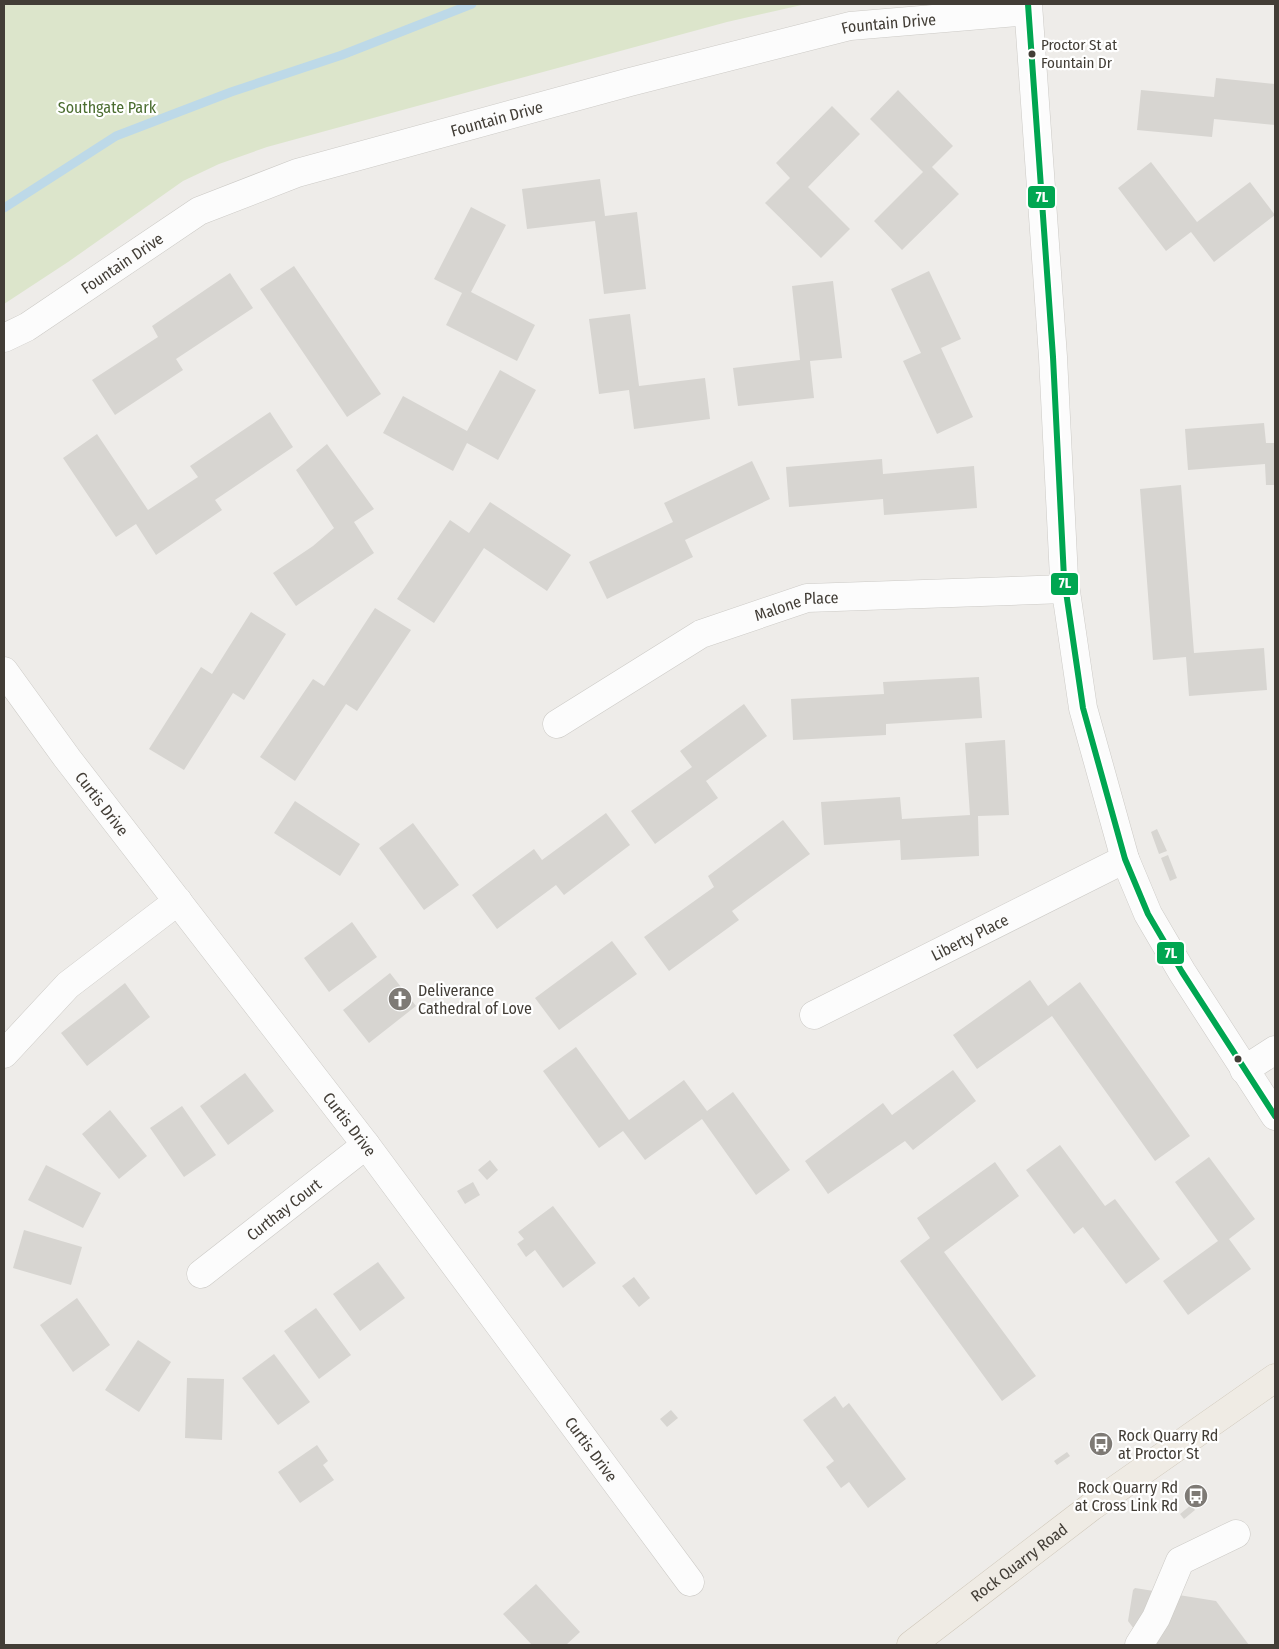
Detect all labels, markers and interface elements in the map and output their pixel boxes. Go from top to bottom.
street label: Fountain Drive [839,9,937,37]
place label: Proctor St at Fountain Dr [1041,36,1117,72]
marker: Proctor St at Fountain Dr [1027,49,1037,59]
street label: Fountain Drive [448,97,545,140]
park label: Southgate Park [58,98,157,117]
line badge: 7L [1027,185,1056,209]
text: 7L [1036,189,1049,206]
street label: Fountain Drive [77,229,167,297]
line badge: 7L [1050,572,1079,596]
text: 7L [1059,575,1072,592]
street label: Malone Place [752,587,839,625]
street label: Curtis Drive [72,768,133,839]
street label: Liberty Place [928,910,1011,964]
line badge: 7L [1156,941,1185,965]
text: 7L [1165,945,1178,962]
place label: Deliverance Cathedral of Love [418,981,532,1018]
church icon: Deliverance Cathedral of Love [387,986,413,1012]
unlabelled marker [1233,1054,1243,1064]
street label: Curtis Drive [319,1088,380,1160]
street label: Curthay Court [243,1174,325,1244]
street label: Curtis Drive [561,1413,622,1485]
place label: Rock Quarry Rd at Proctor St [1118,1426,1218,1463]
bus stop icon: Rock Quarry Rd at Proctor St [1088,1431,1114,1457]
place label: Rock Quarry Rd at Cross Link Rd [1075,1478,1178,1515]
bus stop icon: Rock Quarry Rd at Cross Link Rd [1183,1483,1209,1509]
street label: Rock Quarry Road [967,1519,1071,1605]

